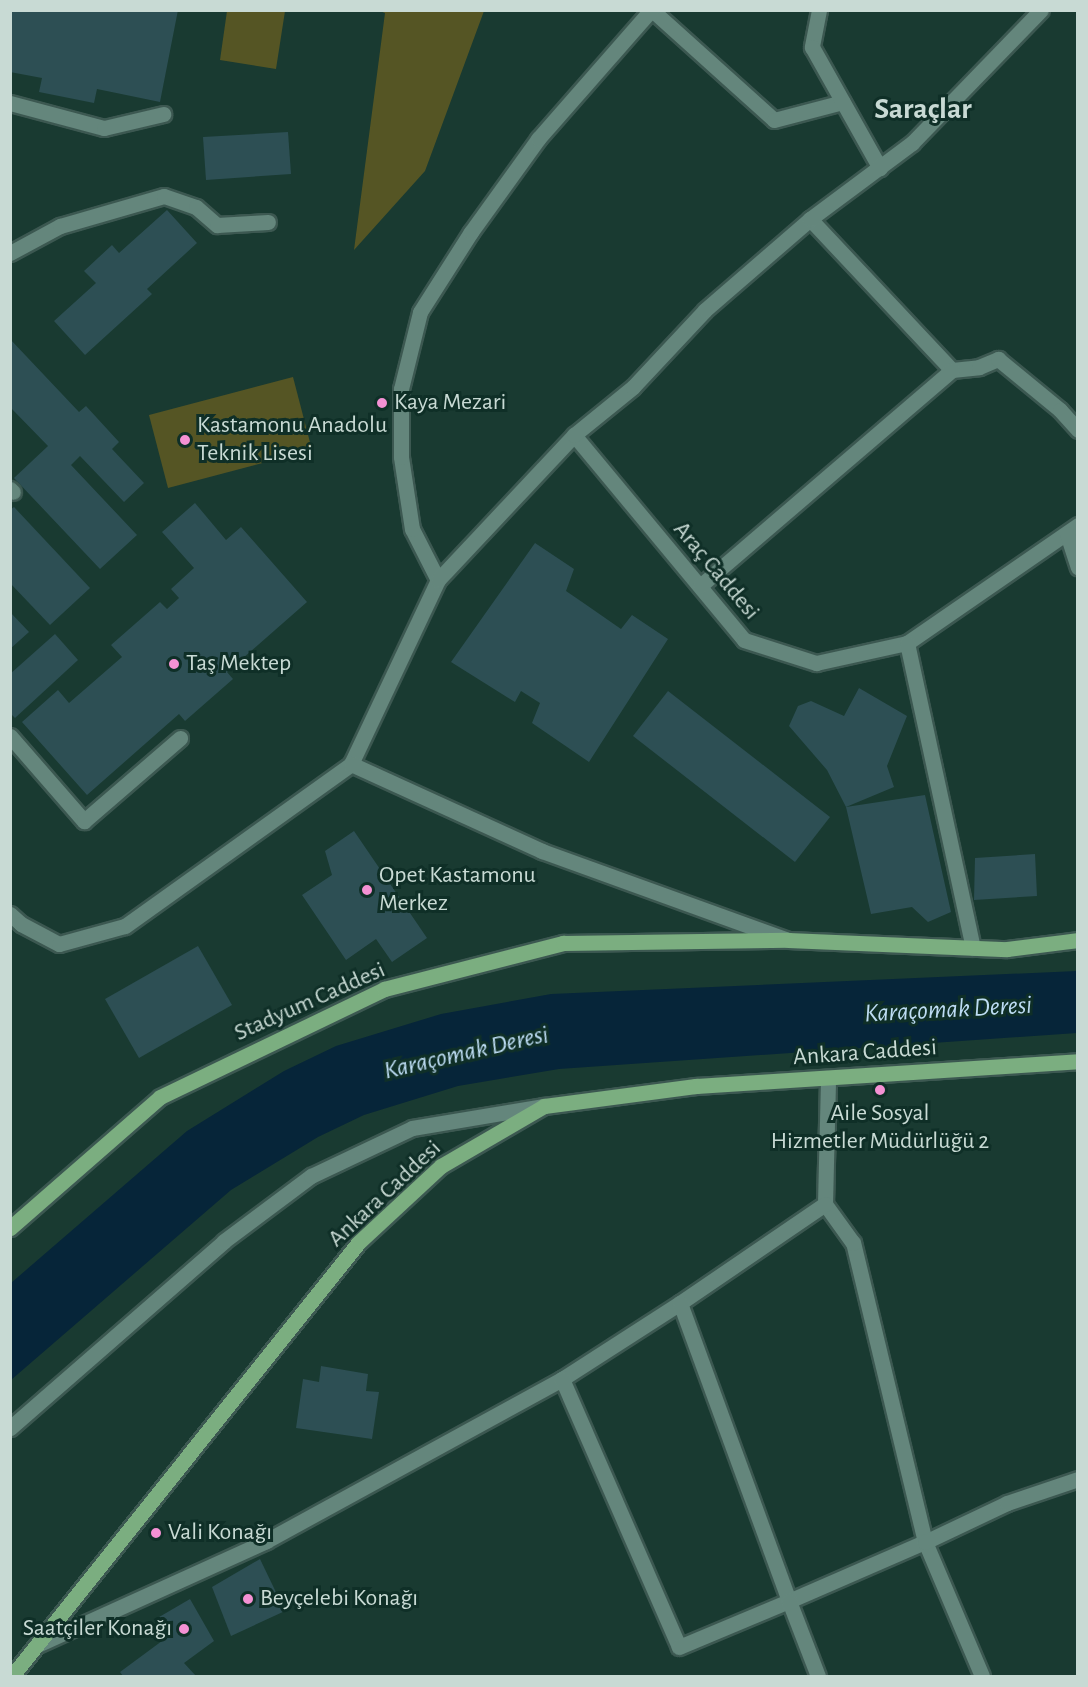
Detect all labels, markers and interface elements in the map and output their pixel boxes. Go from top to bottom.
district label: Saraçlar [874,91,972,127]
place label: Kaya Mezari [394,389,506,417]
marker: Kaya Mezari [375,396,389,410]
place label: Kastamonu Anadolu Teknik Lisesi [197,412,387,468]
marker: Kastamonu Anadolu Teknik Lisesi [178,433,192,447]
street label: Araç Caddesi [667,516,765,626]
place label: Taş Mektep [186,650,291,678]
marker: Taş Mektep [167,657,181,671]
place label: Opet Kastamonu Merkez [379,862,536,918]
marker: Opet Kastamonu Merkez [360,883,374,897]
street label: Stadyum Caddesi [230,956,390,1048]
water label: Karaçomak Deresi [864,990,1032,1030]
water label: Karaçomak Deresi [381,1019,551,1087]
street label: Ankara Caddesi [792,1034,938,1072]
marker: Aile Sosyal Hizmetler Müdürlüğü 2 [873,1083,887,1097]
place label: Aile Sosyal Hizmetler Müdürlüğü 2 [771,1100,989,1156]
street label: Ankara Caddesi [323,1134,447,1254]
place label: Vali Konağı [168,1519,272,1547]
marker: Vali Konağı [149,1526,163,1540]
place label: Beyçelebi Konağı [260,1585,418,1613]
marker: Beyçelebi Konağı [241,1592,255,1606]
place label: Saatçiler Konağı [23,1615,172,1643]
marker: Saatçiler Konağı [177,1622,191,1636]

